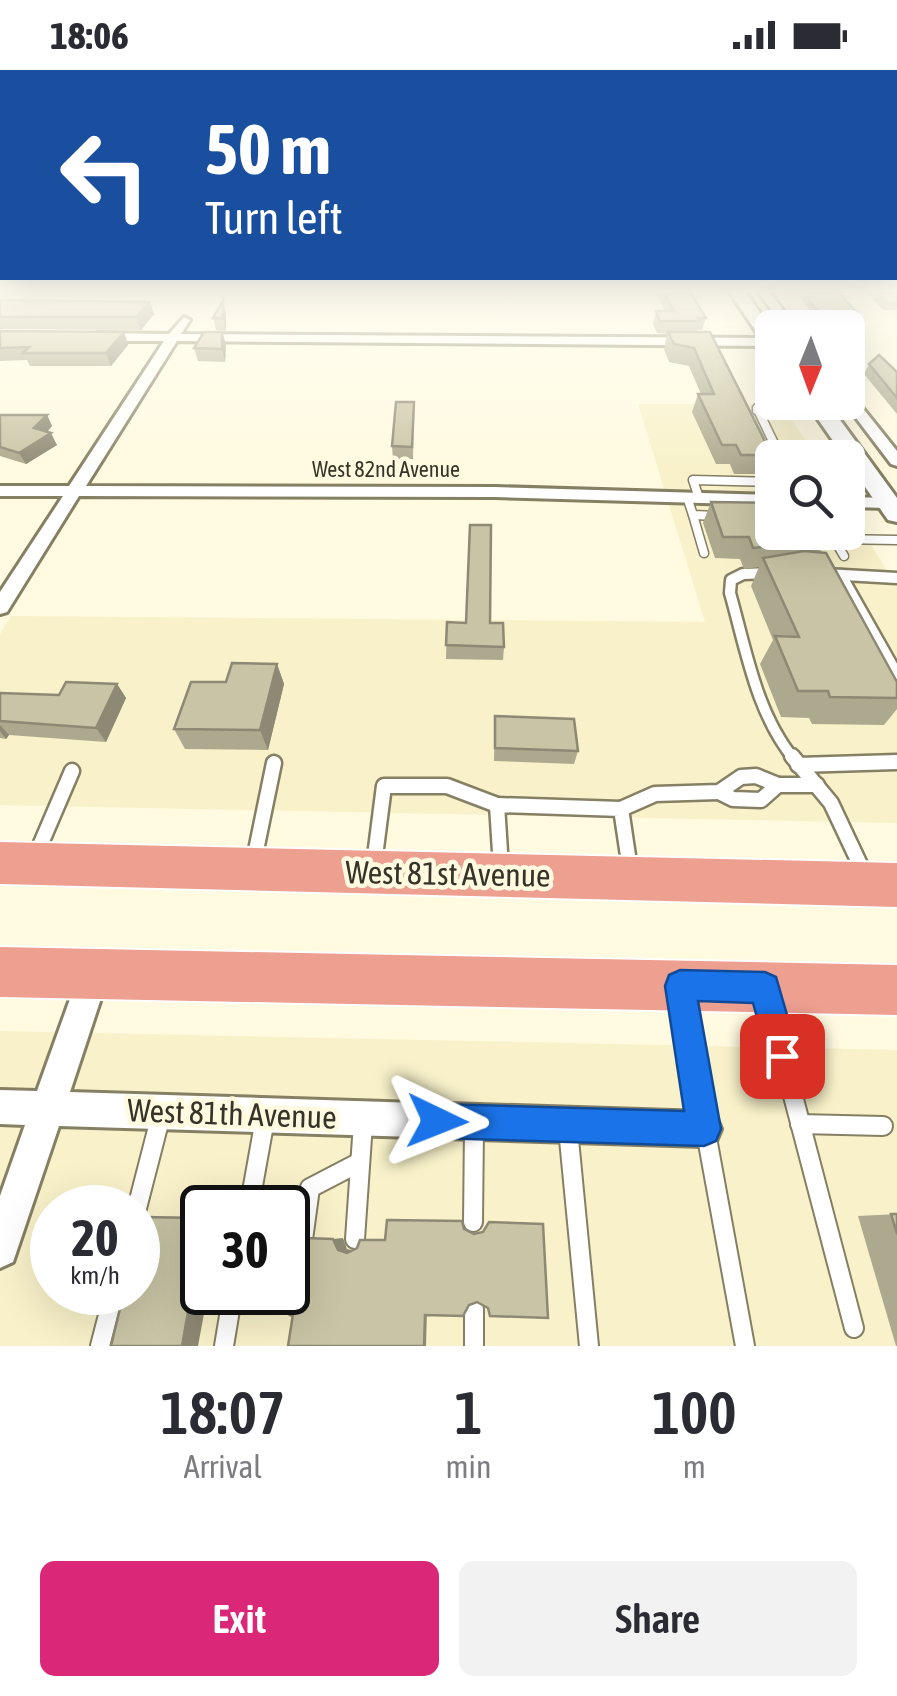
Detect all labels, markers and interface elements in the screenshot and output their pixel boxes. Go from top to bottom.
text: 18:06 [50,14,129,57]
text: 50 m [205,109,331,189]
icon: left [40,110,170,240]
text: Turn left [205,192,343,244]
north arrow [755,310,865,420]
map controls [755,310,865,550]
button: search [755,440,865,550]
street label: West 82nd Avenue [312,456,460,482]
street label: West 81st Avenue [345,853,551,894]
pin [740,1014,825,1099]
icon: arrive [755,1029,810,1084]
position arrow [385,1069,489,1173]
street label: West 81th Avenue [127,1091,337,1136]
speed limit sign: 30 [180,1185,310,1315]
text: 20 [71,1209,118,1267]
text: km/h [70,1261,120,1289]
text: 18:07 [160,1378,285,1447]
text: 1 [454,1378,483,1447]
text: 100 [652,1378,737,1447]
text: Arrival [184,1448,262,1485]
text: min [446,1448,491,1485]
text: m [683,1448,706,1485]
button: Exit [40,1561,439,1676]
button: Share [459,1561,857,1676]

